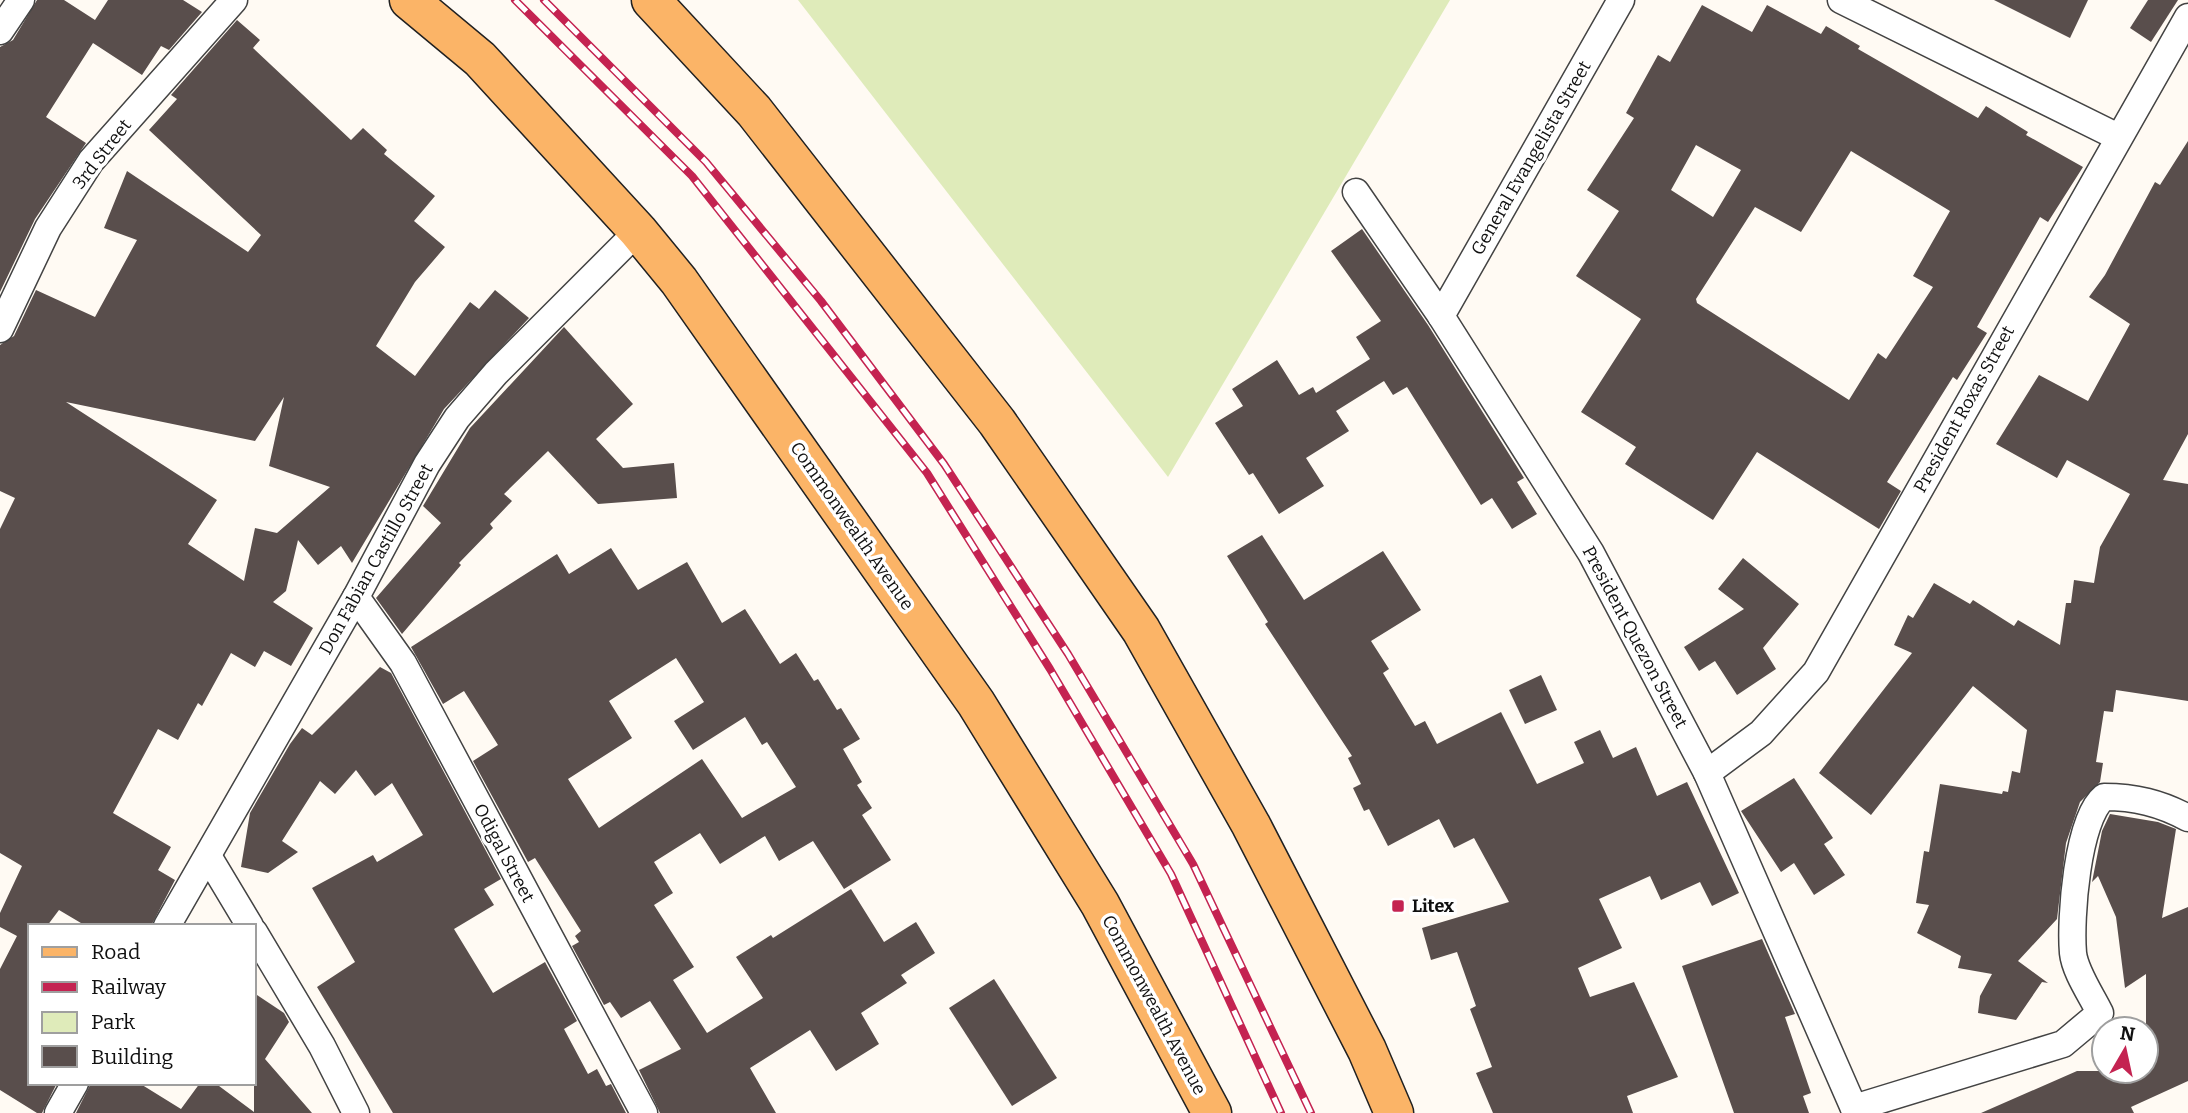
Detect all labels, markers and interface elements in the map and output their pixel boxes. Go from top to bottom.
street label: General Evangelista Street [1466,57,1596,259]
street label: 3rd Street [68,114,136,193]
street label: President Roxas Street [1909,321,2019,496]
street label: Commonwealth Avenue [786,438,918,614]
street label: Don Fabian Castillo Street [314,459,438,658]
street label: President Quezon Street [1578,542,1693,732]
street label: Odigal Street [469,800,539,907]
place label: Litex [1412,895,1455,917]
marker: Litex [1390,898,1406,914]
street label: Commonwealth Avenue [1097,911,1211,1099]
legend [28,924,256,1085]
text: Road [91,939,140,965]
text: Railway [91,974,167,1000]
text: Park [91,1009,135,1035]
north arrow [2090,1015,2160,1085]
text: N [2119,1021,2137,1046]
text: Building [91,1044,174,1070]

